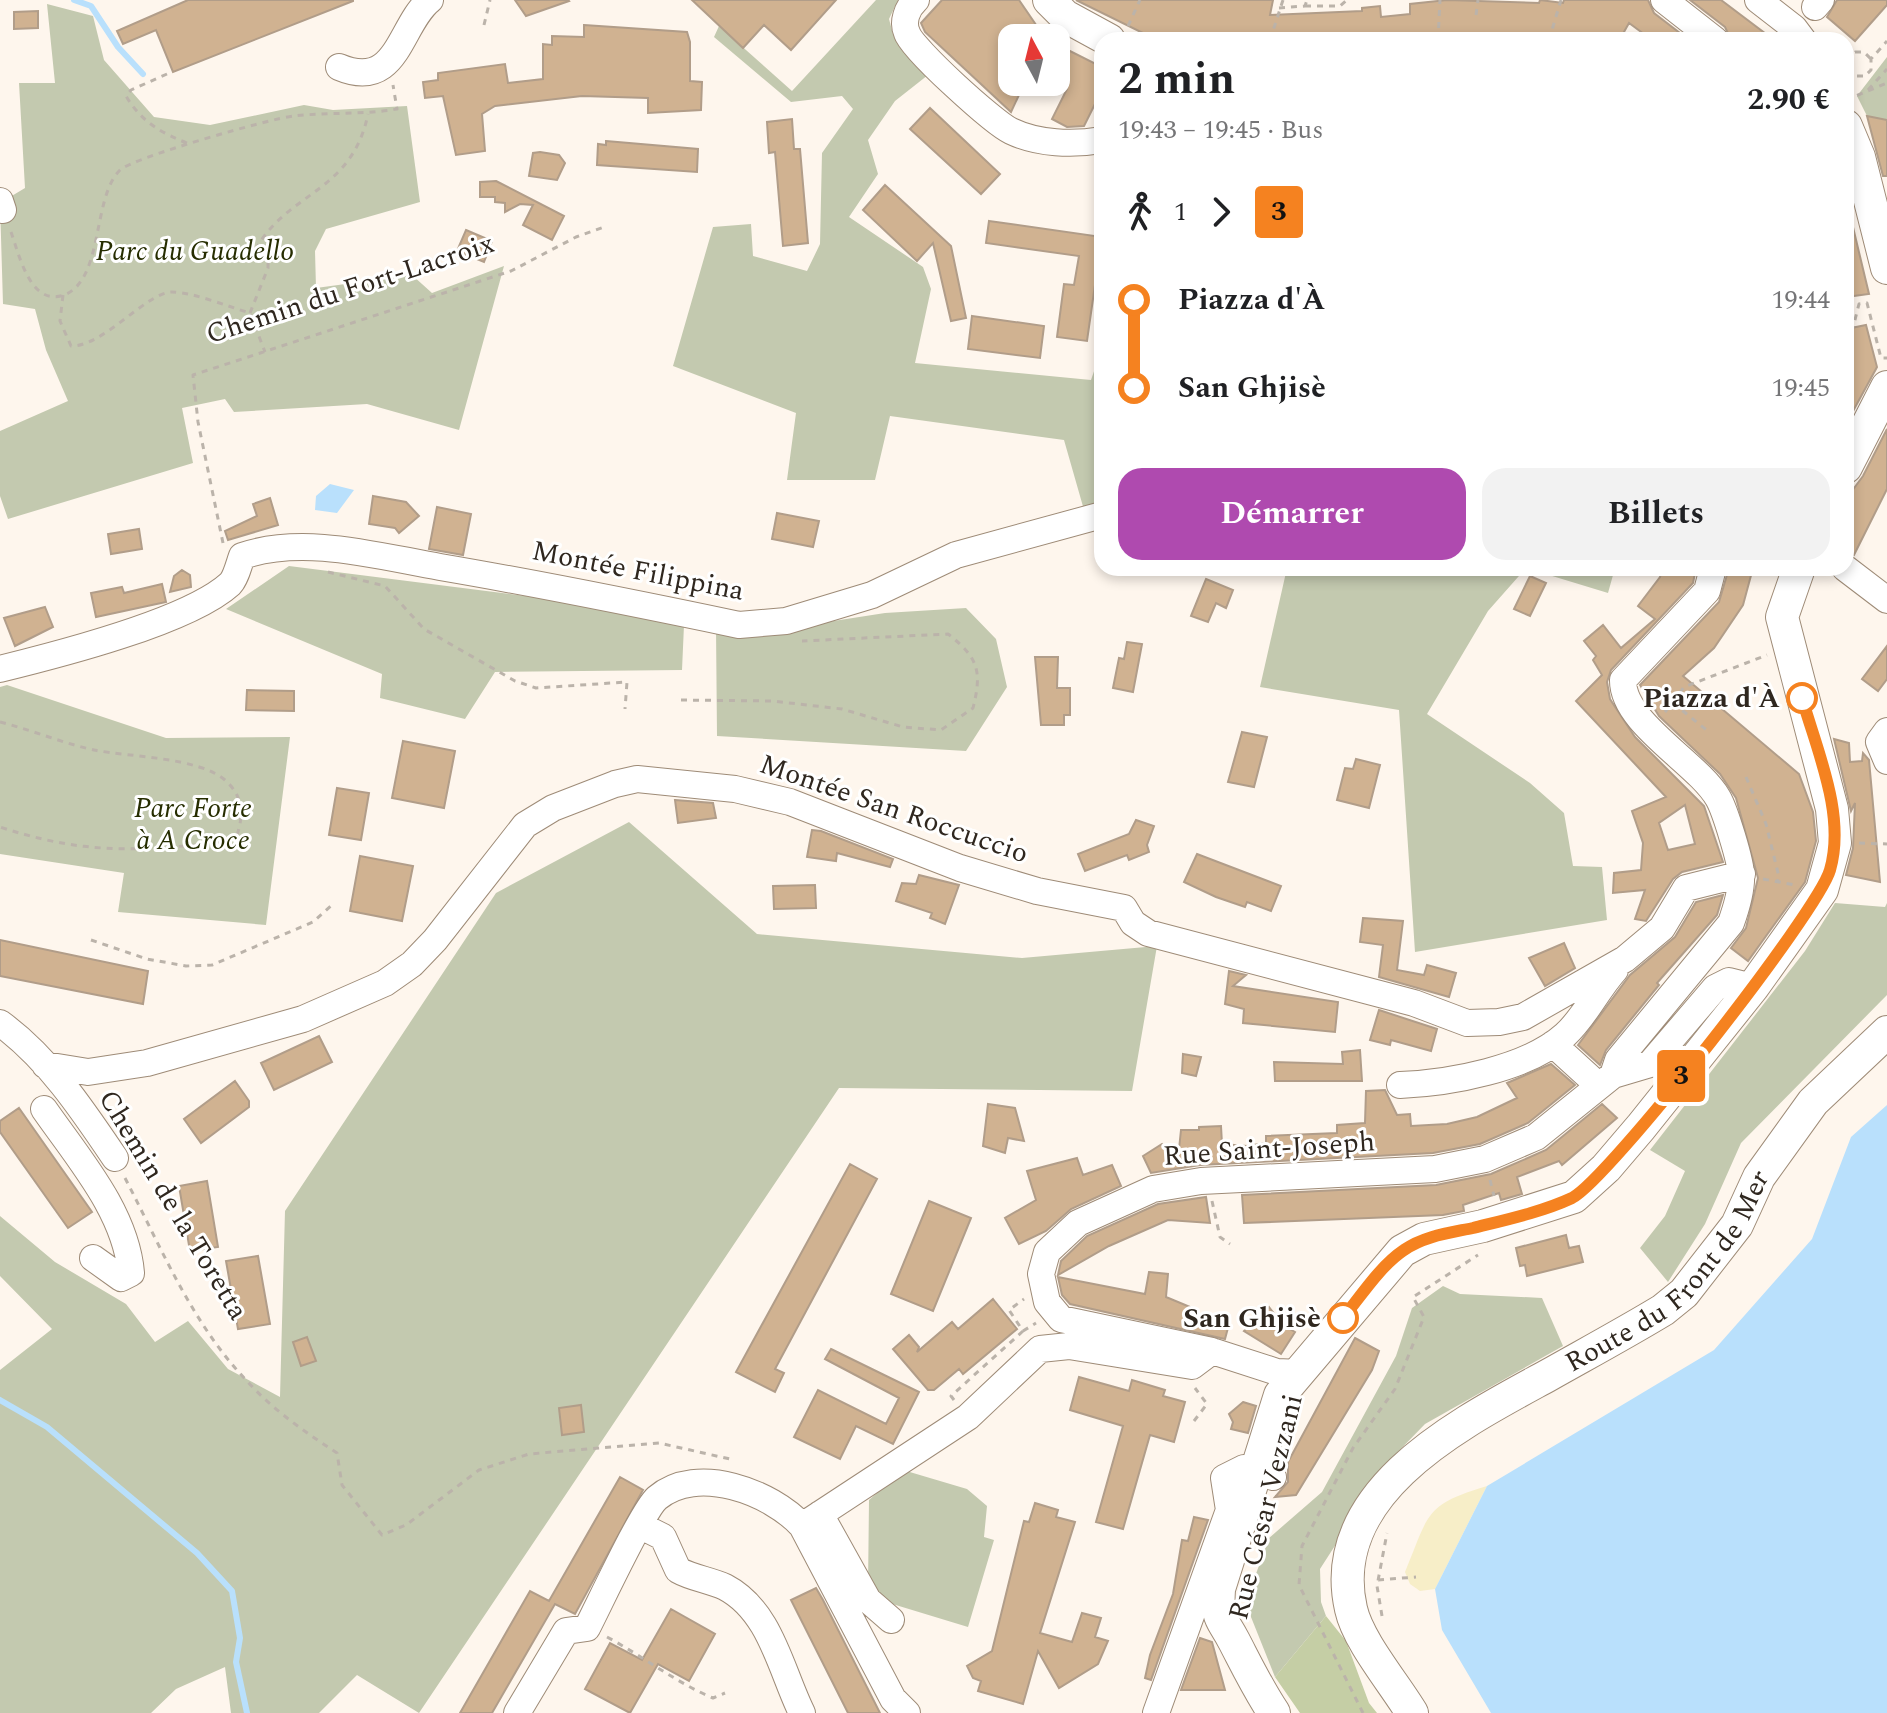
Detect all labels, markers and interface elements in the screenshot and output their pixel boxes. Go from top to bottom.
north arrow [998,24,1070,96]
map controls [998,24,1070,96]
text: 2 min [1118,46,1235,113]
text: 2.90 € [1747,77,1830,123]
text: 19:43 – 19:45 · Bus [1118,110,1323,150]
icon: walk [1118,190,1162,234]
icon: forward [1199,190,1243,234]
text: 3 [1271,190,1287,233]
text: 1 [1174,192,1187,232]
street label: Chemin du Fort-Lacroix [200,222,500,356]
park label: Parc du Guadello [96,230,294,273]
text: Piazza d'À [1178,277,1325,323]
text: 19:44 [1771,280,1830,320]
text: San Ghjisè [1178,365,1326,411]
text: 19:45 [1771,368,1830,408]
button: Démarrer [1118,468,1466,560]
button: Billets [1482,468,1830,560]
street label: Montée Filippina [528,529,748,613]
place label: Piazza d'À [1643,677,1780,720]
marker: Piazza d'À [1787,683,1817,713]
street label: Montée San Roccuccio [754,743,1034,875]
park label: Parc Forte à A Croce [134,787,252,862]
line badge: 3 [1655,1050,1707,1102]
text: 3 [1673,1054,1689,1097]
street label: Chemin de la Toretta [87,1082,259,1329]
street label: Rue Saint-Joseph [1162,1120,1376,1178]
street label: Route du Front de Mer [1557,1160,1780,1383]
place label: San Ghjisè [1183,1297,1321,1340]
marker: San Ghjisè [1328,1303,1358,1333]
street label: Rue César Vezzani [1217,1390,1315,1624]

